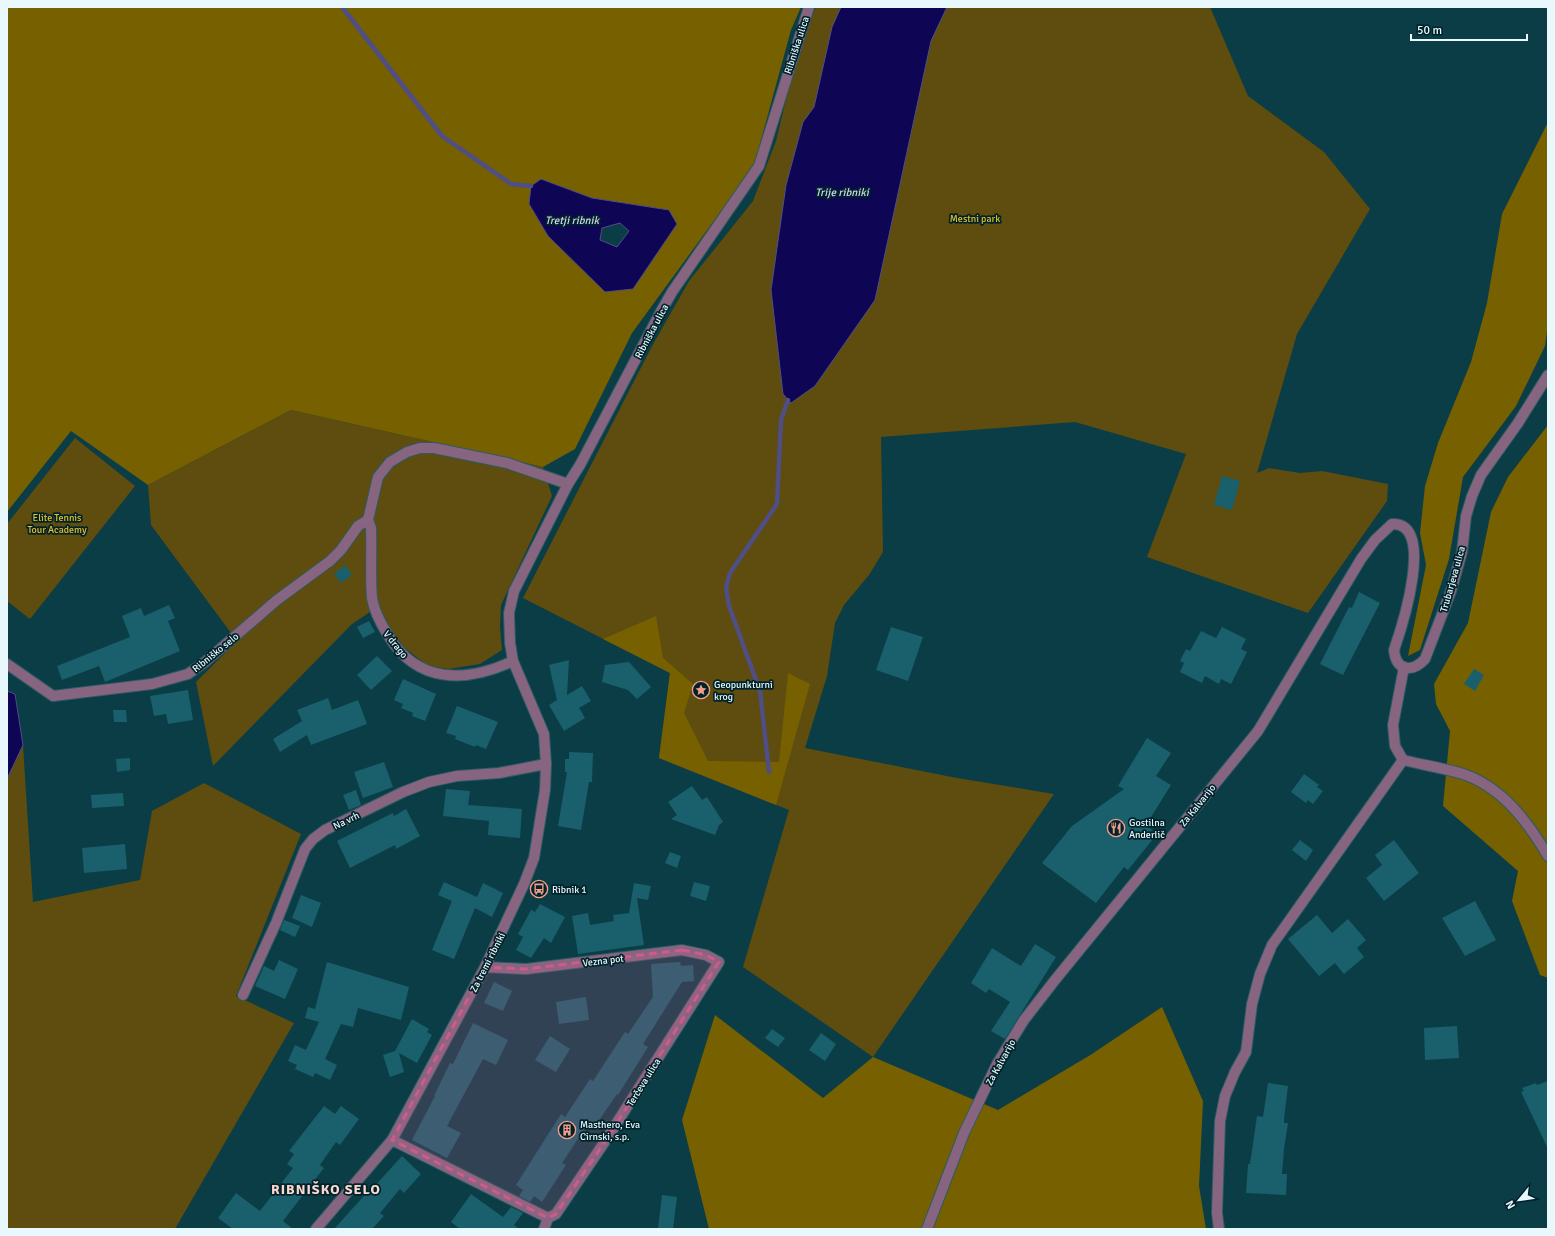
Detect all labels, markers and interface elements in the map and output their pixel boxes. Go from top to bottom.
street label: Ribniška ulica [782,15,812,76]
scale bar [1411,16,1527,42]
text: 50 m [1417,23,1442,38]
water label: Trije ribniki [815,186,870,199]
park label: Mestni park [950,213,1000,225]
water label: Tretji ribnik [545,214,601,227]
street label: Ribniška ulica [633,302,671,361]
park label: Elite Tennis Tour Academy [27,512,87,536]
street label: Trubarjeva ulica [1438,545,1468,614]
street label: V drago [380,628,410,661]
street label: Ribniško selo [190,630,241,675]
place label: Geopunkturni krog [714,679,773,703]
place icon: Geopunkturni krog [691,680,711,700]
street label: Za Kalvarijo [1177,782,1218,829]
street label: Na vrh [331,809,362,832]
place label: Gostilna Anderlič [1129,817,1165,841]
restaurant icon: Gostilna Anderlič [1106,818,1126,838]
bus stop icon: Ribnik 1 [529,879,549,899]
place label: Ribnik 1 [552,884,587,896]
street label: Za tremi ribniki [468,931,508,994]
street label: Vezna pot [582,952,625,969]
street label: Za Kalvarijo [983,1037,1018,1088]
street label: Terčeva ulica [624,1056,663,1109]
place label: Masthero, Eva Cirnski, s.p. [580,1119,640,1143]
building icon: Masthero, Eva Cirnski, s.p. [557,1120,577,1140]
north arrow [1499,1180,1539,1220]
district label: RIBNIŠKO SELO [271,1181,381,1198]
text: N [1503,1198,1518,1211]

